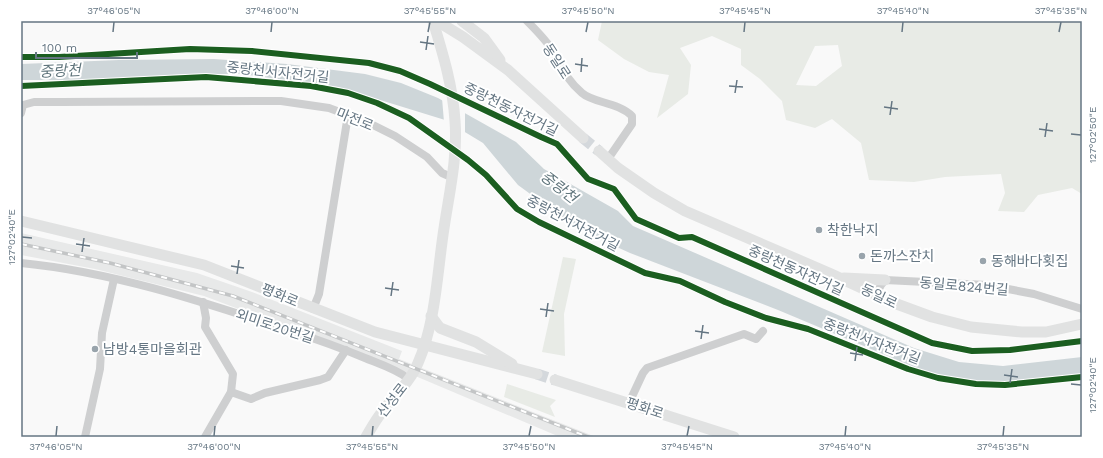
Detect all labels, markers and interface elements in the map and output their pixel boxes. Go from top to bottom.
text: 37°46'05"N [87,5,141,16]
text: 37°46'00"N [245,5,299,16]
text: 37°45'55"N [404,5,456,16]
text: 37°45'50"N [561,5,615,16]
text: 37°45'45"N [719,5,771,16]
text: 37°45'40"N [877,5,929,16]
text: 37°45'35"N [1035,5,1087,16]
scale bar [36,34,137,60]
street label: 동일로 [540,40,574,82]
text: 100 m [42,41,77,55]
street label: 중랑천서자전거길 [226,59,330,85]
water label: 중랑천 [39,61,83,81]
street label: 중랑천동자전거길 [461,79,561,139]
street label: 마전로 [334,104,376,134]
text: 127°02'50"E [1087,107,1098,163]
water label: 중랑천 [537,167,583,208]
street label: 중랑천서자전거길 [524,192,622,254]
text: 127°02'40"E [6,209,17,265]
place label: 착한낙지 [827,222,879,238]
marker: 착한낙지 [814,225,824,235]
street label: 중랑천동자전거길 [746,242,846,298]
place label: 돈까스잔치 [870,248,934,264]
marker: 돈까스잔치 [857,251,867,261]
place label: 동해바다횟집 [991,253,1068,269]
marker: 동해바다횟집 [978,256,988,266]
street label: 동일로824번길 [919,274,1009,298]
street label: 평화로 [259,280,301,310]
street label: 동일로 [858,281,900,311]
street label: 외미로20번길 [234,306,316,346]
street label: 중랑천서자전거길 [821,315,923,367]
place label: 남방4통마을회관 [103,341,202,357]
marker: 남방4통마을회관 [90,344,100,354]
text: 127°02'40"E [1087,357,1098,413]
street label: 산성로 [374,380,410,420]
street label: 평화로 [624,394,666,422]
text: 37°46'05"N [29,441,83,452]
text: 37°46'00"N [187,441,241,452]
text: 37°45'55"N [346,441,398,452]
text: 37°45'50"N [502,441,556,452]
text: 37°45'45"N [661,441,713,452]
text: 37°45'40"N [819,441,871,452]
text: 37°45'35"N [977,441,1029,452]

